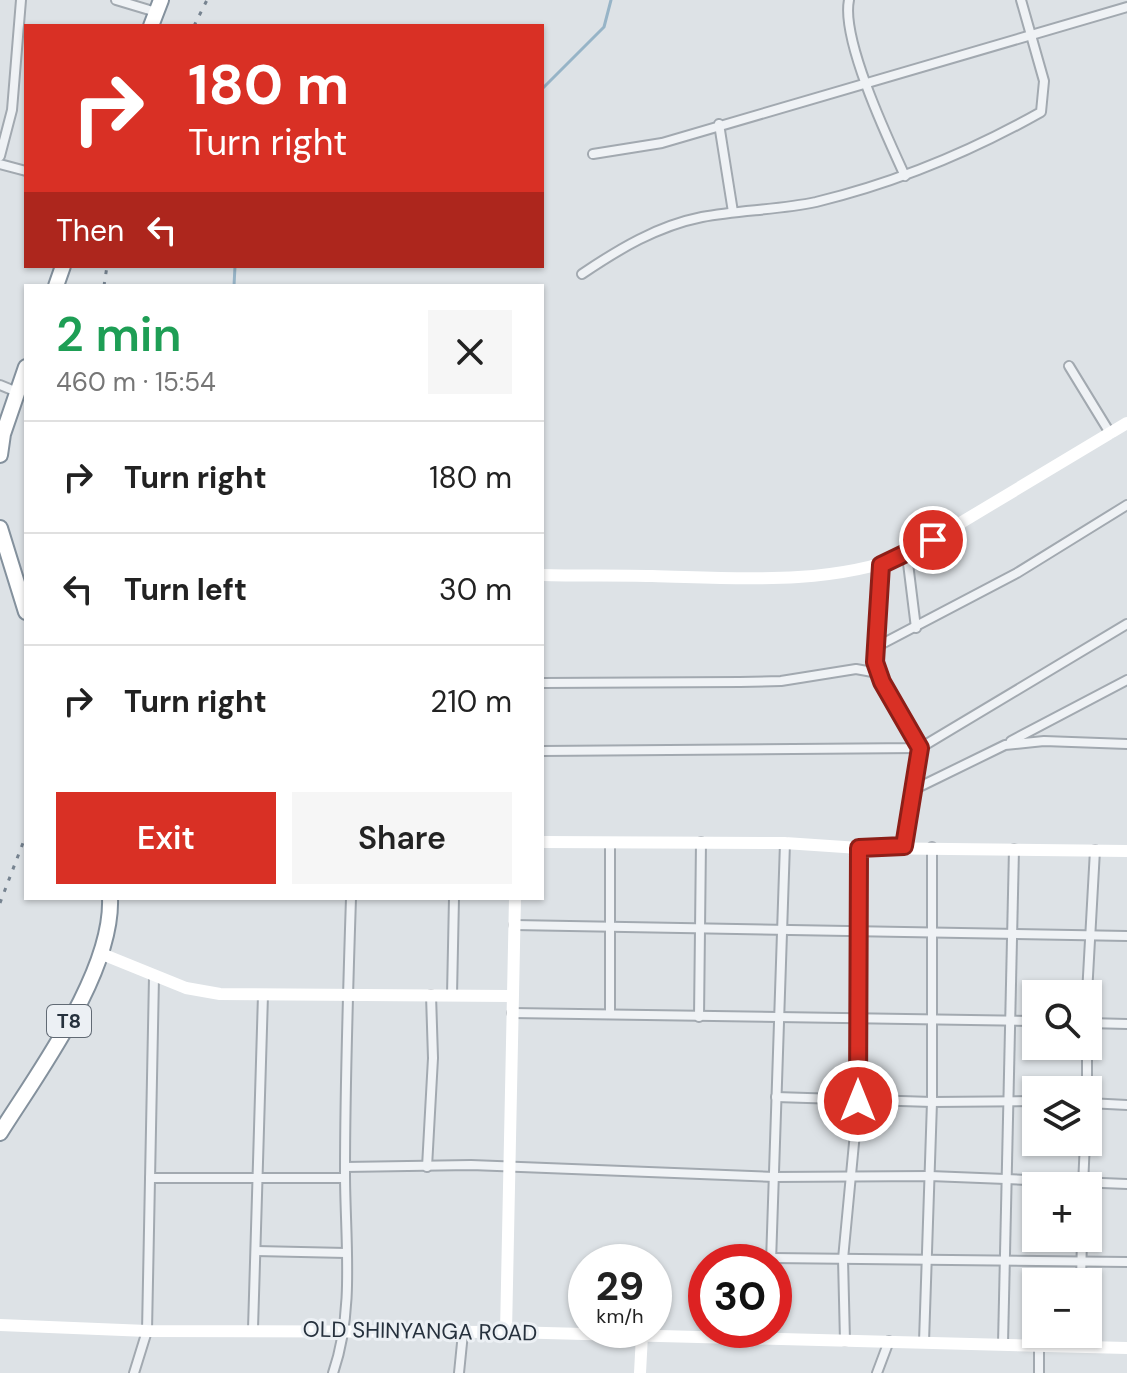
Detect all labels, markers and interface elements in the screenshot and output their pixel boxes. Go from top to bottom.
text: 180 m [188,48,349,121]
icon: right [56,56,160,160]
text: Turn right [188,119,347,166]
icon: left [140,208,184,252]
text: Then [56,211,124,250]
text: 2 min [56,303,182,366]
button: close [428,310,512,394]
text: 460 m · 15:54 [56,365,216,399]
icon: right [56,455,100,499]
text: Turn right [124,458,267,497]
text: 180 m [429,458,512,497]
pin [899,506,967,574]
icon: arrive [911,518,955,562]
icon: left [56,567,100,611]
text: Turn left [124,570,247,609]
text: 30 m [439,570,512,609]
icon: right [56,679,100,723]
text: Turn right [124,682,267,721]
text: 210 m [430,682,512,721]
button: Exit [56,792,276,884]
button: Share [292,792,512,884]
map controls [1022,980,1102,1348]
button: search [1022,980,1102,1060]
road number: T8 [47,1005,91,1037]
position arrow [816,1059,900,1143]
button: layers [1022,1076,1102,1156]
button: + [1022,1172,1102,1252]
speed limit sign: 30 [688,1244,792,1348]
text: 29 [596,1260,644,1312]
button: − [1022,1268,1102,1348]
text: km/h [596,1303,644,1329]
street label: OLD SHINYANGA ROAD [302,1314,538,1348]

